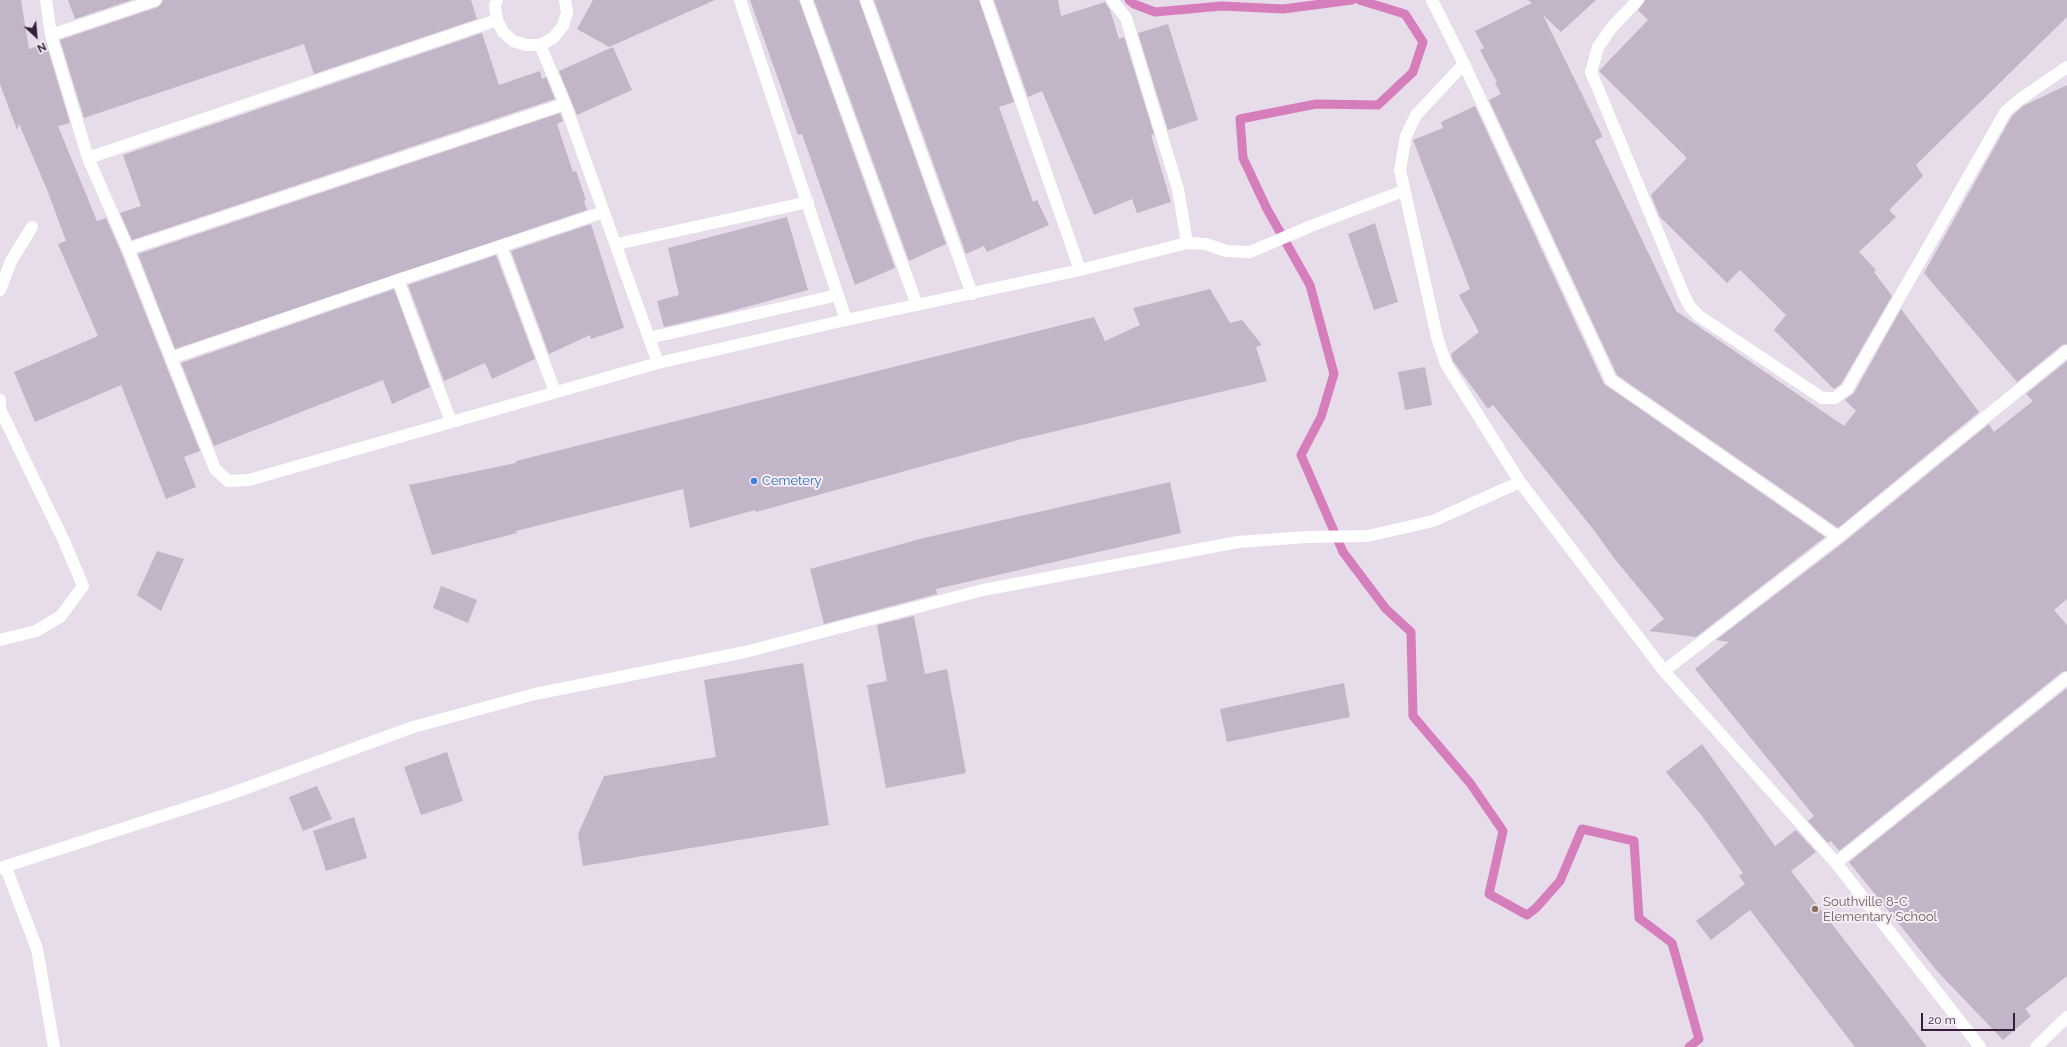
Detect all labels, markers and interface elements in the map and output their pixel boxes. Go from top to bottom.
north arrow [16,16,56,56]
text: N [35,40,48,55]
place label: Cemetery [762,473,822,489]
marker: Cemetery [749,476,759,486]
place label: Southville 8-C Elementary School [1823,894,1937,925]
marker: Southville 8-C Elementary School [1810,904,1820,914]
scale bar [1923,1005,2017,1031]
text: 20 m [1928,1013,1956,1027]

